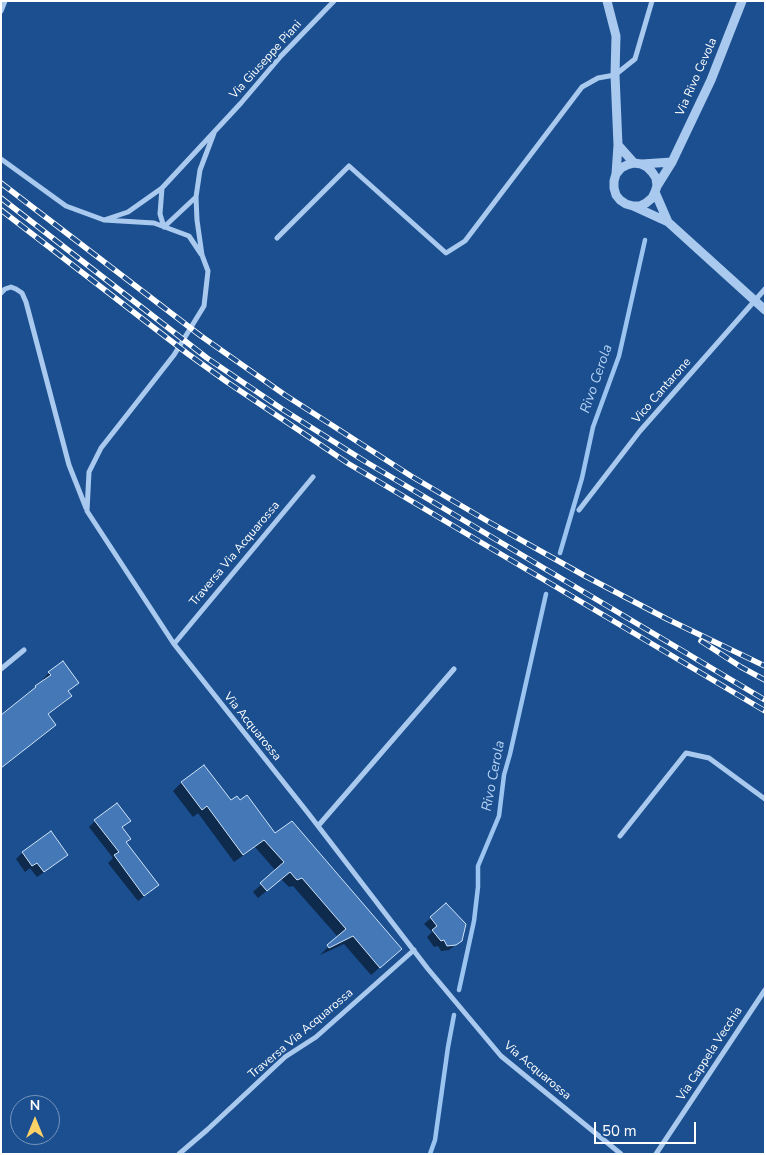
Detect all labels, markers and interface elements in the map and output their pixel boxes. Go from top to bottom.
street label: Via Giuseppe Piani [227,18,305,102]
street label: Via Rivo Cevola [673,36,721,118]
water label: Rivo Cerola [577,342,617,416]
street label: Vico Cantarone [630,355,694,427]
street label: Traversa Via Acquarossa [187,499,283,609]
street label: Via Acquarossa [220,690,284,764]
water label: Rivo Cerola [479,739,509,813]
street label: Traversa Via Acquarossa [246,986,356,1082]
street label: Via Cappela Vecchia [674,1004,746,1104]
street label: Via Acquarossa [500,1039,574,1103]
north arrow [10,1095,60,1145]
text: N [30,1096,40,1115]
scale bar [596,1112,698,1144]
text: 50 m [602,1121,637,1141]

